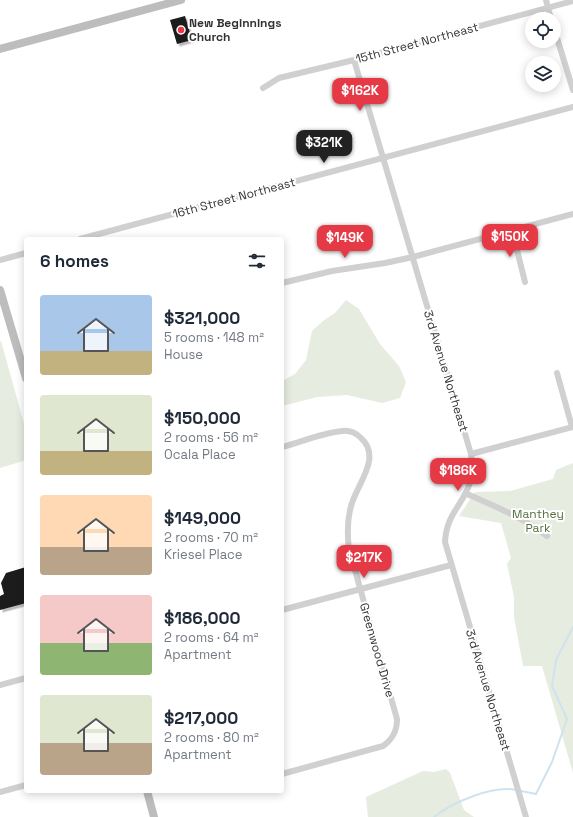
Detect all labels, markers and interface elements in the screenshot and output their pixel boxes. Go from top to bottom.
map controls [525,12,561,92]
button: locate [525,12,561,48]
place label: New Beginnings Church [189,15,281,45]
street label: 15th Street Northeast [354,19,480,67]
marker: New Beginnings Church [176,25,186,35]
button: layers [525,56,561,92]
pin: $162K [332,78,388,112]
text: $162K [341,82,379,99]
pin: $321K [296,130,352,164]
text: $321K [305,134,343,151]
street label: 16th Street Northeast [171,174,297,222]
pin: $150K [482,224,538,258]
pin: $149K [317,225,373,259]
text: $150K [491,228,529,245]
text: $149K [326,229,364,246]
text: 6 homes [40,250,109,272]
icon: filters [246,250,268,272]
text: $321,000 [164,307,240,329]
street label: 3rd Avenue Northeast [420,308,472,434]
icon: home [72,311,120,359]
text: 5 rooms · 148 m² [164,329,264,346]
text: House [164,346,203,363]
text: $150,000 [164,407,241,429]
icon: home [72,411,120,459]
text: 2 rooms · 56 m² [164,429,258,446]
text: Ocala Place [164,446,236,463]
pin: $186K [430,458,486,492]
text: $186K [439,462,477,479]
park label: Manthey Park [512,506,564,536]
text: $149,000 [164,507,241,529]
icon: home [72,511,120,559]
text: 2 rooms · 70 m² [164,529,258,546]
pin: $217K [336,545,392,579]
text: Kriesel Place [164,546,243,563]
text: $217K [346,549,382,566]
street label: Greenwood Drive [356,601,398,699]
text: $186,000 [164,607,241,629]
icon: home [72,611,120,659]
street label: 3rd Avenue Northeast [462,627,514,753]
text: 2 rooms · 64 m² [164,629,258,646]
text: Apartment [164,646,232,663]
text: $217,000 [164,707,238,729]
icon: home [72,711,120,759]
text: 2 rooms · 80 m² [164,729,259,746]
text: Apartment [164,746,232,763]

